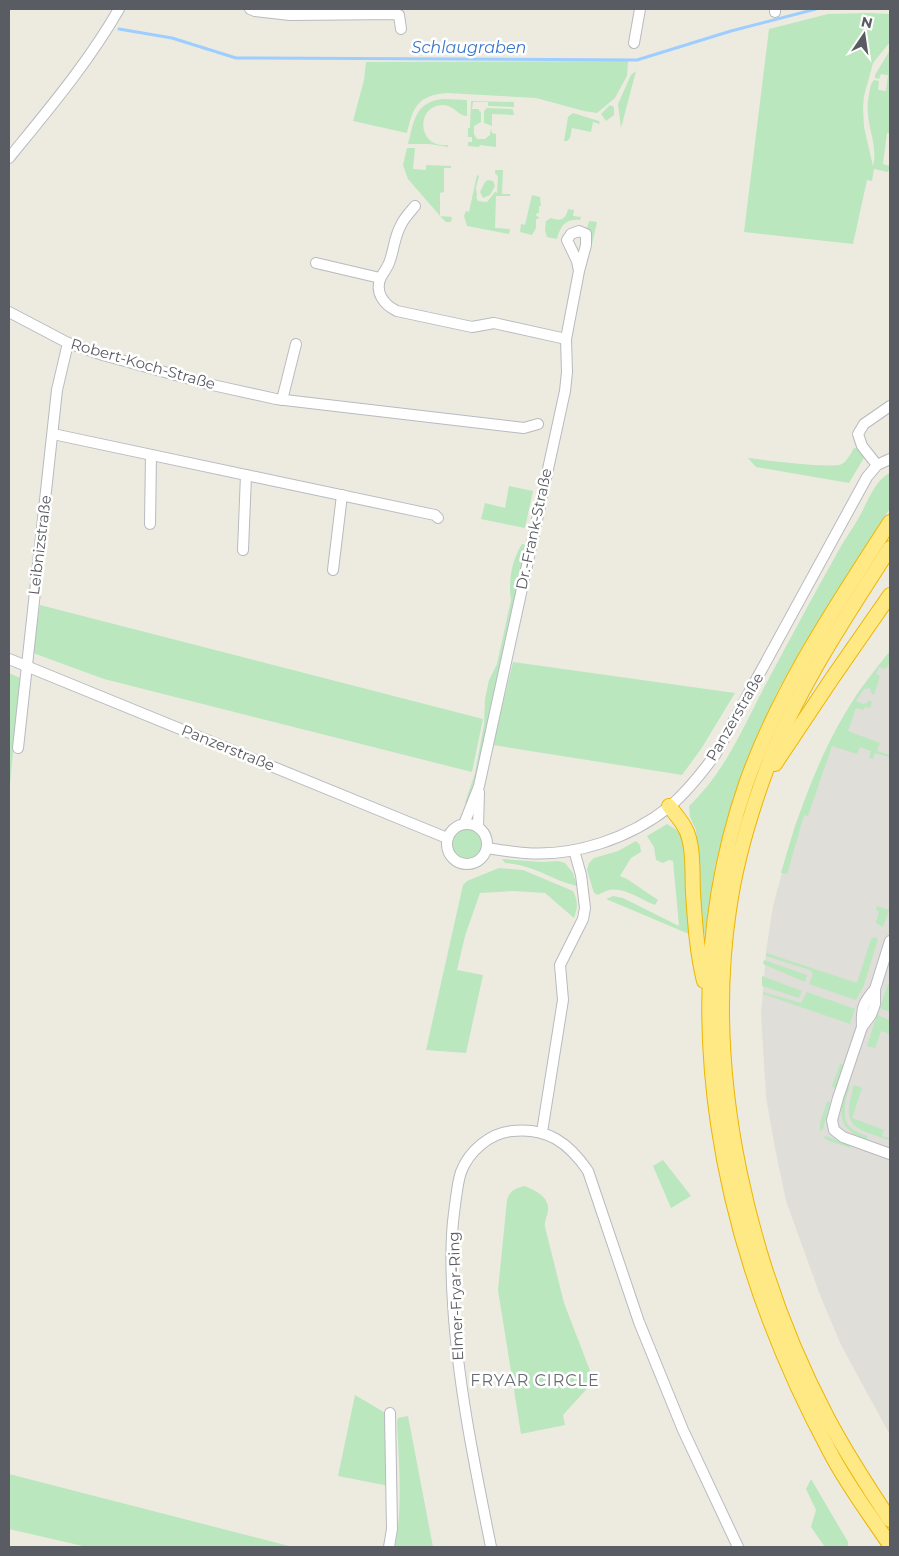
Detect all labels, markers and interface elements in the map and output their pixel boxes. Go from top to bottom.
north arrow [839,10,889,60]
text: N [859,12,874,32]
water label: Schlaugraben [412,38,526,57]
street label: Robert-Koch-Straße [69,334,218,393]
street label: Dr.-Frank-Straße [511,466,556,591]
street label: Leibnizstraße [24,494,55,596]
street label: Panzerstraße [702,669,768,764]
street label: Panzerstraße [179,720,278,775]
street label: Elmer-Fryar-Ring [444,1231,467,1361]
district label: FRYAR CIRCLE [470,1371,600,1390]

